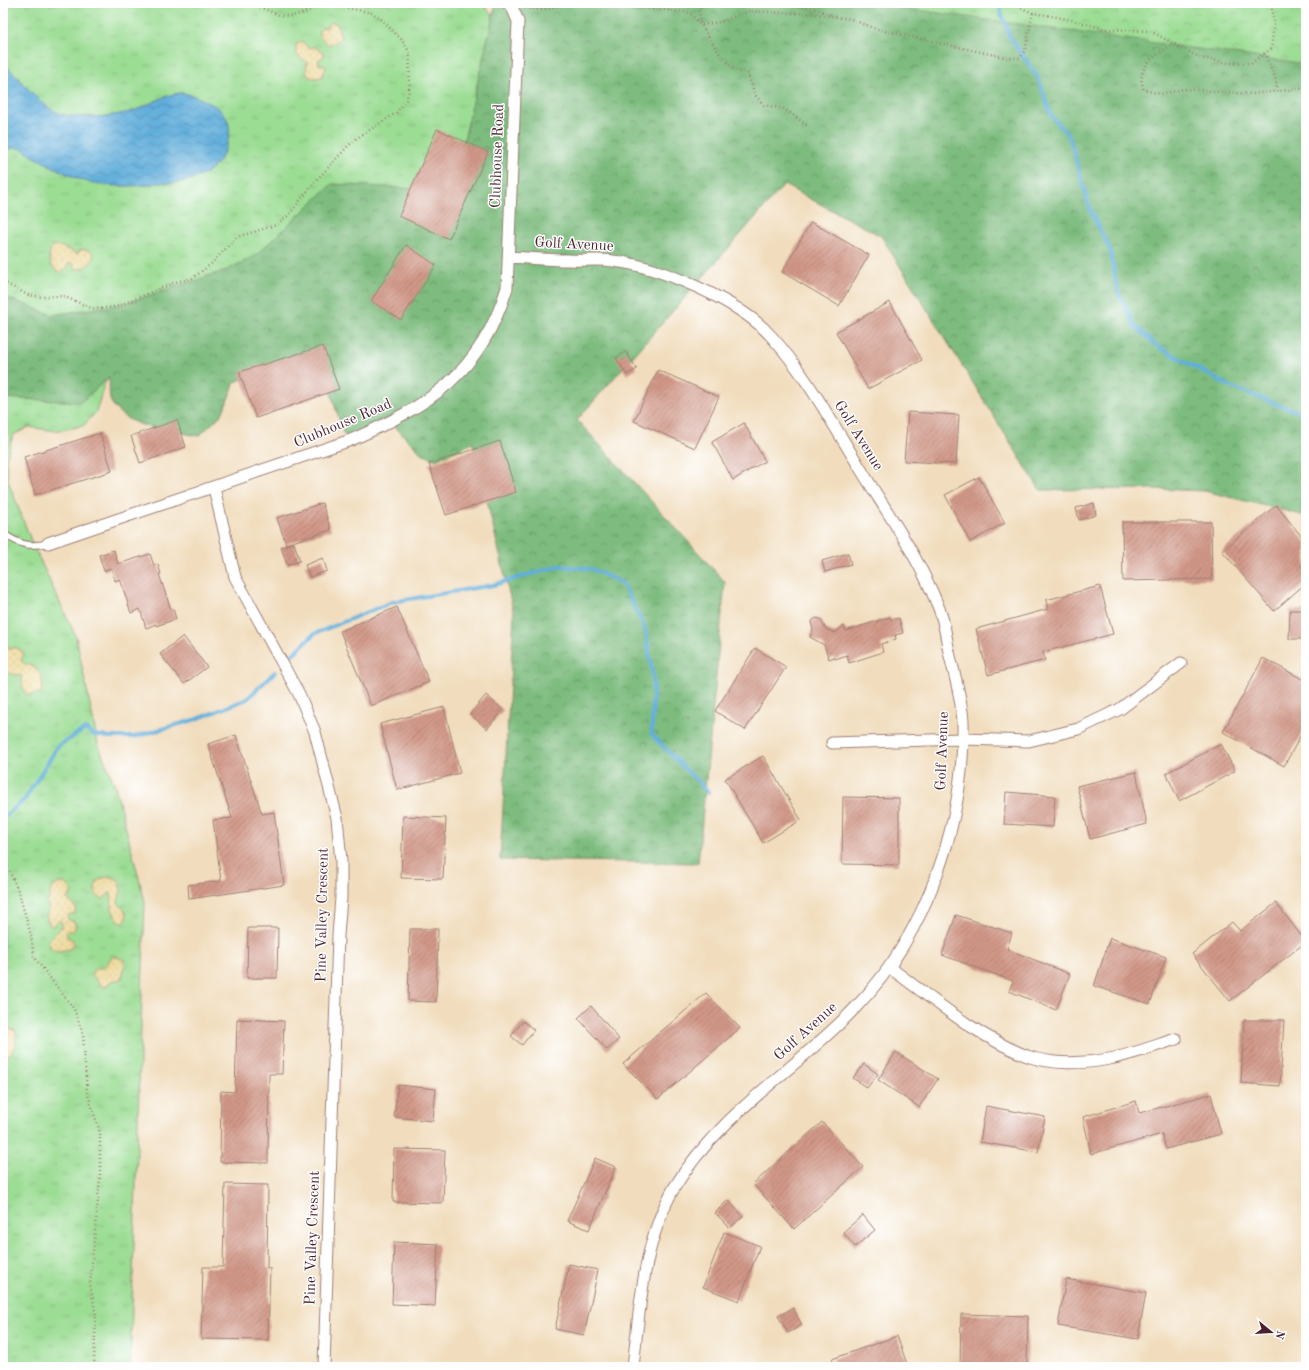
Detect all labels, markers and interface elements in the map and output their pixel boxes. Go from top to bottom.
street label: Clubhouse Road [489,103,507,208]
street label: Golf Avenue [534,235,614,255]
street label: Clubhouse Road [292,397,394,451]
street label: Golf Avenue [831,398,885,474]
street label: Golf Avenue [934,711,952,791]
street label: Pine Valley Crescent [314,847,332,983]
street label: Golf Avenue [772,1000,840,1064]
street label: Pine Valley Crescent [303,1170,323,1306]
north arrow [1251,1312,1291,1352]
text: N [1272,1329,1286,1341]

